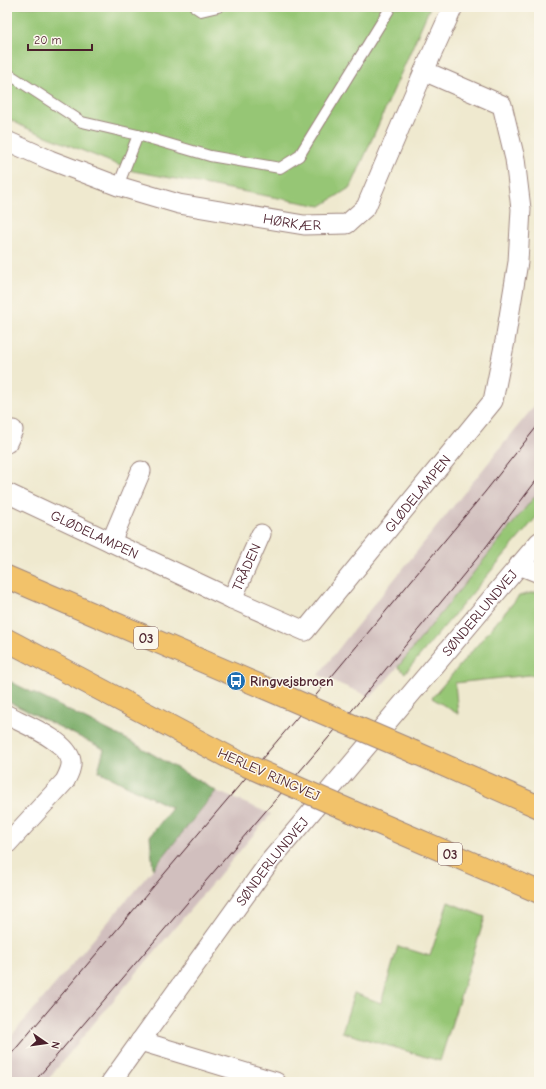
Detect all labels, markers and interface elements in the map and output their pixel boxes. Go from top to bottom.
scale bar [28,26,92,52]
text: 20 m [34,33,62,47]
street label: HØRKÆR [262,210,321,234]
street label: GLØDELAMPEN [381,452,454,536]
street label: GLØDELAMPEN [48,507,141,563]
street label: TRÅDEN [229,541,265,594]
street label: SØNDERLUNDVEJ [438,566,521,660]
road number: O3 [134,627,158,649]
bus stop icon: Ringvejsbroen [225,670,247,692]
place label: Ringvejsbroen [250,673,334,690]
street label: HERLEV RINGVEJ [215,744,322,805]
street label: SØNDERLUNDVEJ [232,814,312,909]
road number: O3 [438,843,462,865]
north arrow [26,1023,66,1063]
text: N [48,1040,62,1050]

